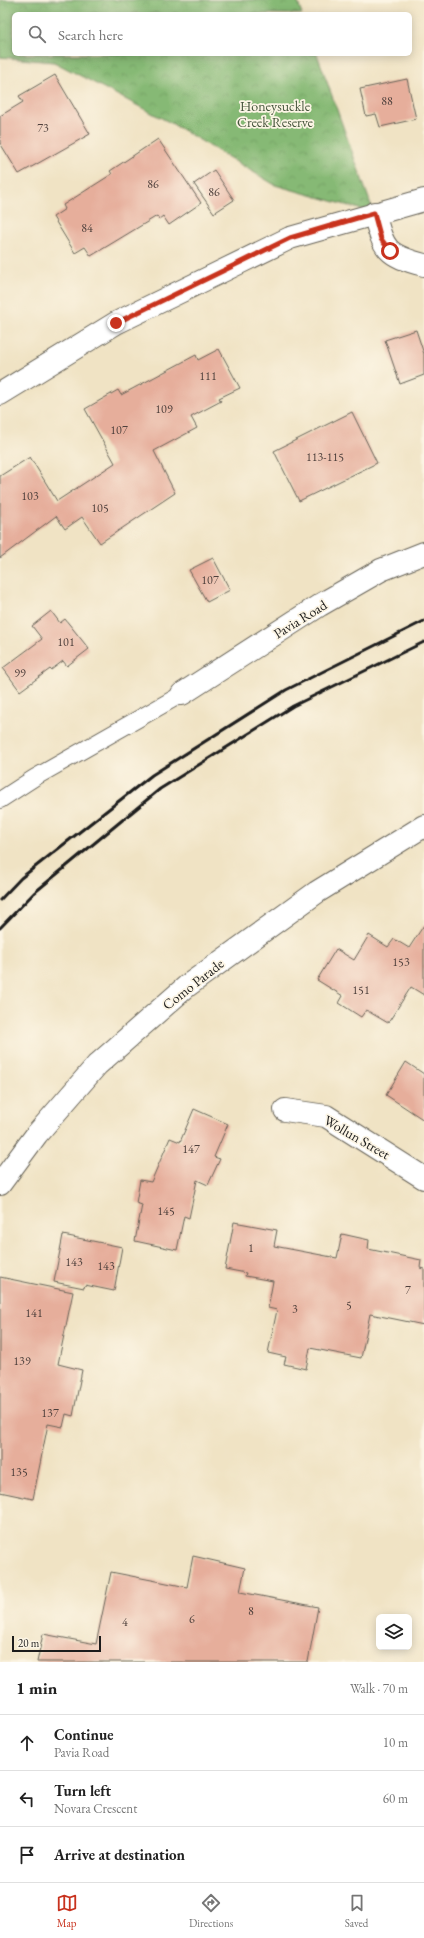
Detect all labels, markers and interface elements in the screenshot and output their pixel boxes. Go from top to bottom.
search box [12,12,412,56]
icon: search [26,23,48,45]
text: Search here [58,25,123,44]
house number: 88 [381,93,393,109]
park label: Honeysuckle Creek Reserve [237,97,314,131]
house number: 73 [37,120,49,136]
house number: 86 [147,176,159,192]
house number: 86 [208,184,220,200]
house number: 84 [81,220,93,236]
route start [381,242,399,260]
route end [107,314,125,332]
house number: 111 [199,368,217,384]
house number: 109 [155,401,173,417]
house number: 107 [110,422,128,438]
house number: 113-115 [306,449,344,465]
house number: 103 [21,488,39,504]
house number: 105 [91,500,109,516]
house number: 107 [201,572,219,588]
street label: Pavia Road [270,595,331,642]
house number: 101 [57,634,75,650]
house number: 99 [14,665,26,681]
street label: Como Parade [159,954,228,1014]
house number: 153 [392,954,410,970]
house number: 151 [352,982,370,998]
street label: Wollun Street [321,1111,394,1163]
house number: 147 [182,1141,200,1157]
house number: 145 [157,1203,175,1219]
house number: 1 [248,1240,254,1256]
house number: 143 [65,1254,83,1270]
house number: 143 [97,1258,115,1274]
house number: 7 [405,1282,411,1298]
house number: 5 [346,1297,352,1313]
house number: 3 [292,1301,298,1317]
house number: 141 [25,1305,43,1321]
house number: 139 [13,1353,31,1369]
house number: 137 [41,1405,59,1421]
house number: 135 [10,1464,28,1480]
house number: 8 [248,1603,254,1619]
house number: 6 [189,1611,195,1627]
house number: 4 [122,1614,128,1630]
map controls [376,1614,412,1650]
button: layers [376,1614,412,1650]
scale bar [12,1634,101,1653]
text: 20 m [18,1636,39,1650]
text: 1 min [16,1677,57,1699]
text: Walk · 70 m [350,1680,408,1697]
text: Continue [54,1725,114,1744]
icon: ahead [16,1732,38,1754]
text: 10 m [383,1734,408,1751]
text: Pavia Road [54,1744,109,1761]
text: Turn left [54,1781,111,1800]
icon: left [16,1788,38,1810]
text: 60 m [383,1790,408,1807]
text: Novara Crescent [54,1800,137,1817]
icon: arrive [16,1844,38,1866]
text: Arrive at destination [54,1845,185,1864]
tab: Map [56,1892,78,1930]
tab: Directions [189,1892,233,1930]
tab: Saved [345,1892,368,1930]

